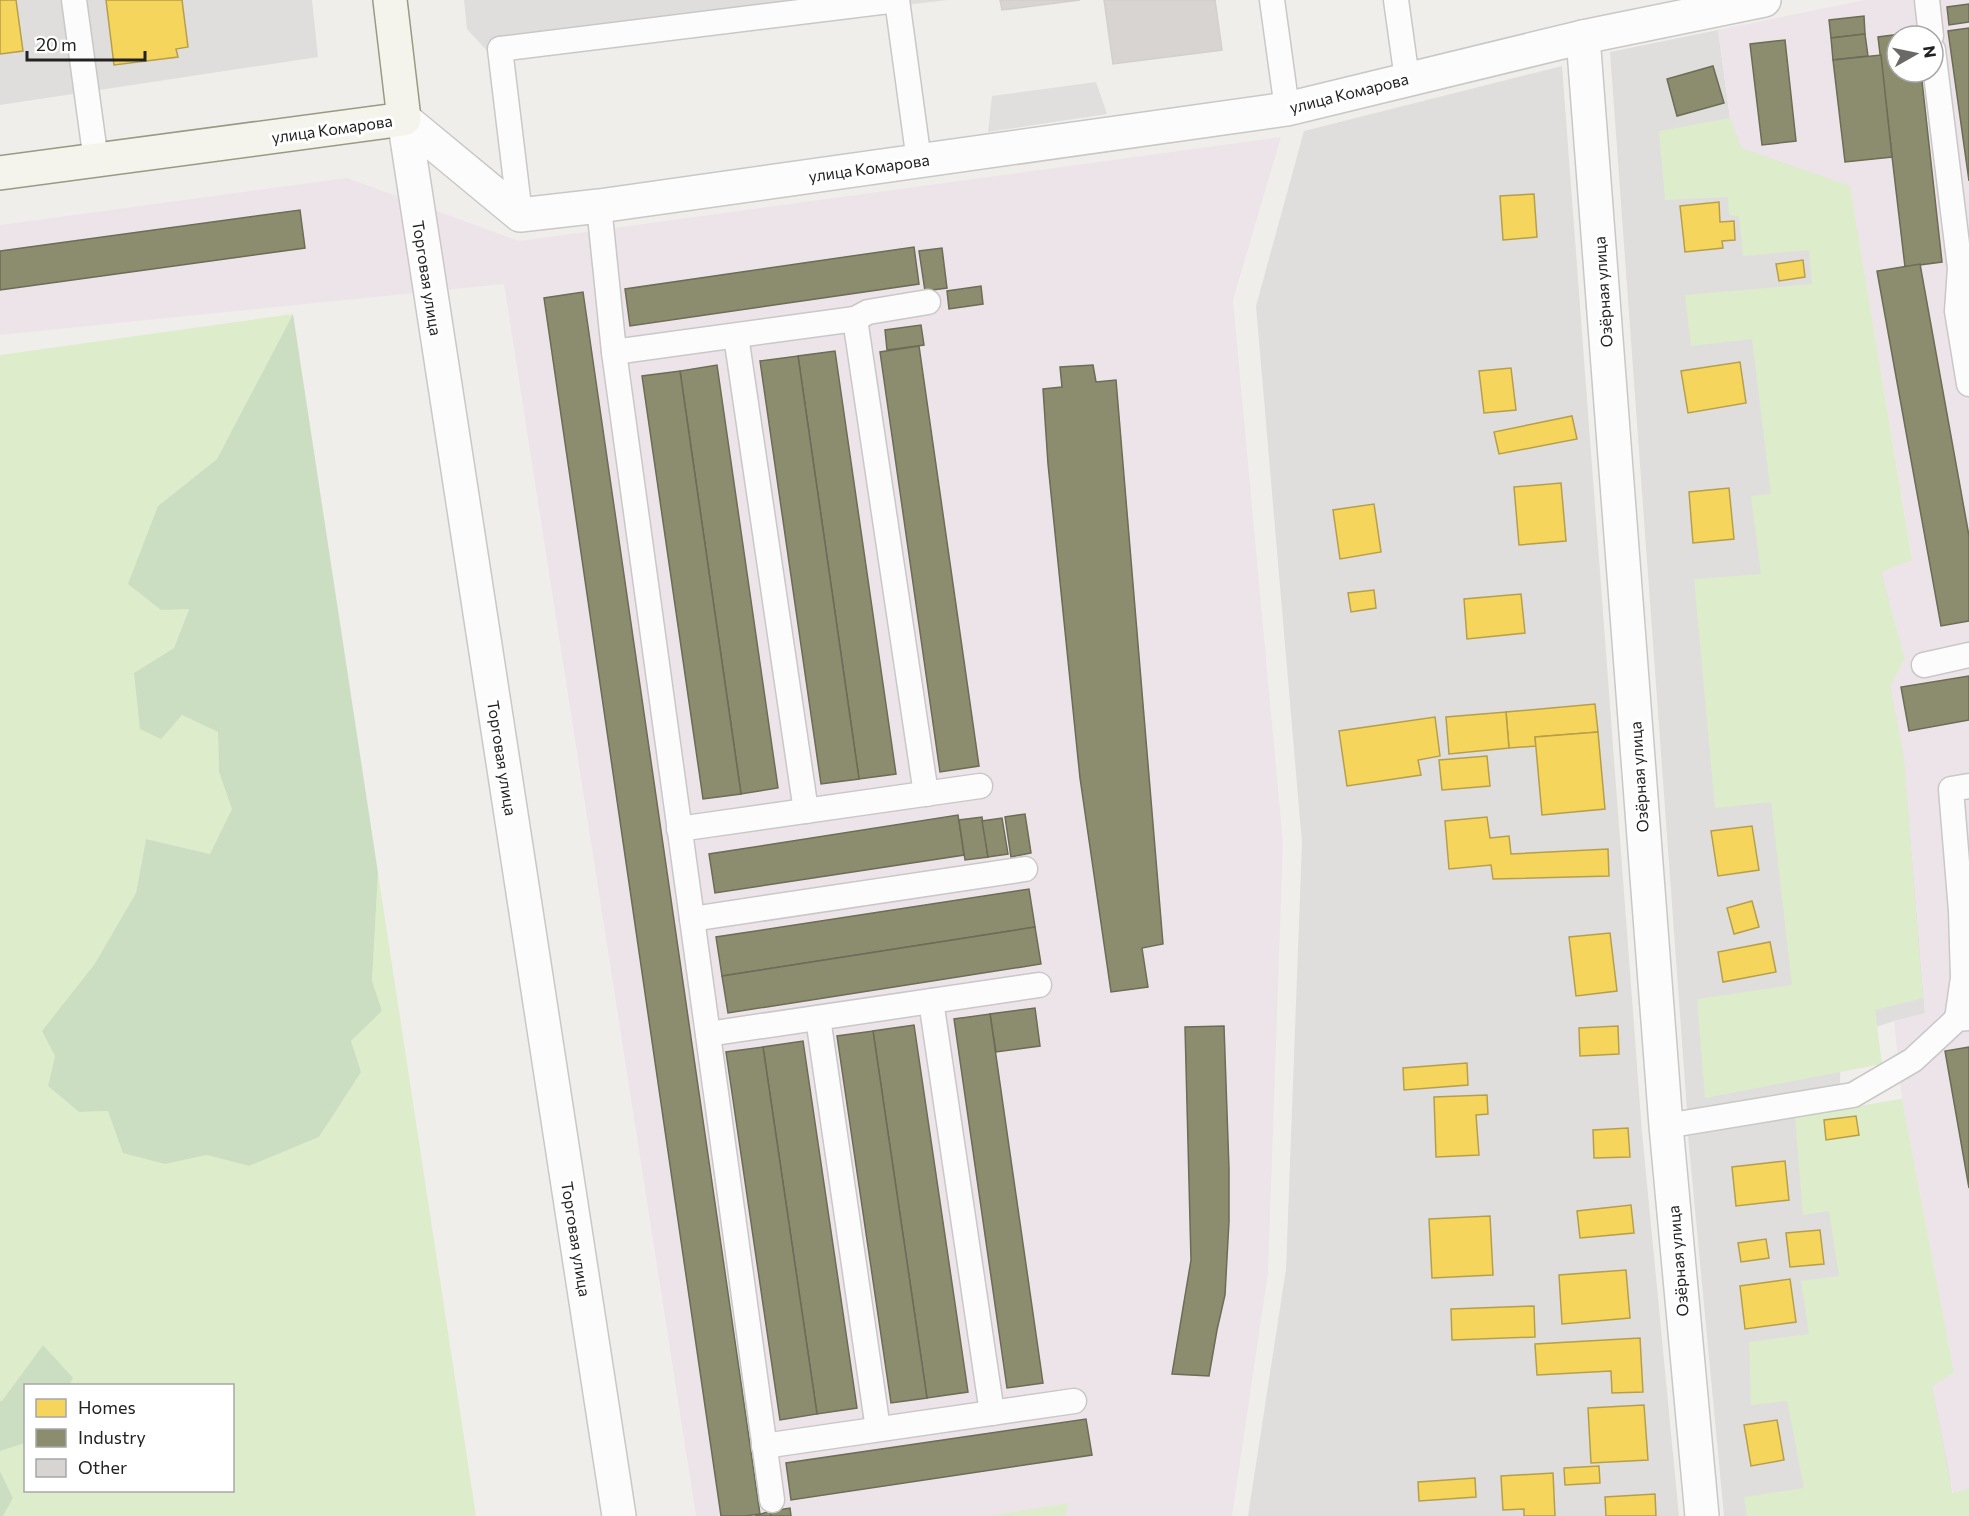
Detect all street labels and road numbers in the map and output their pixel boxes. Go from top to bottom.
street label: улица Комарова [1287,69,1410,116]
street label: улица Комарова [270,111,394,146]
street label: улица Комарова [807,150,931,185]
street label: Торговая улица [409,219,446,337]
street label: Озёрная улица [1589,236,1616,348]
street label: Торговая улица [484,699,521,817]
street label: Озёрная улица [1625,721,1652,833]
street label: Торговая улица [558,1180,595,1298]
street label: Озёрная улица [1663,1205,1692,1317]

